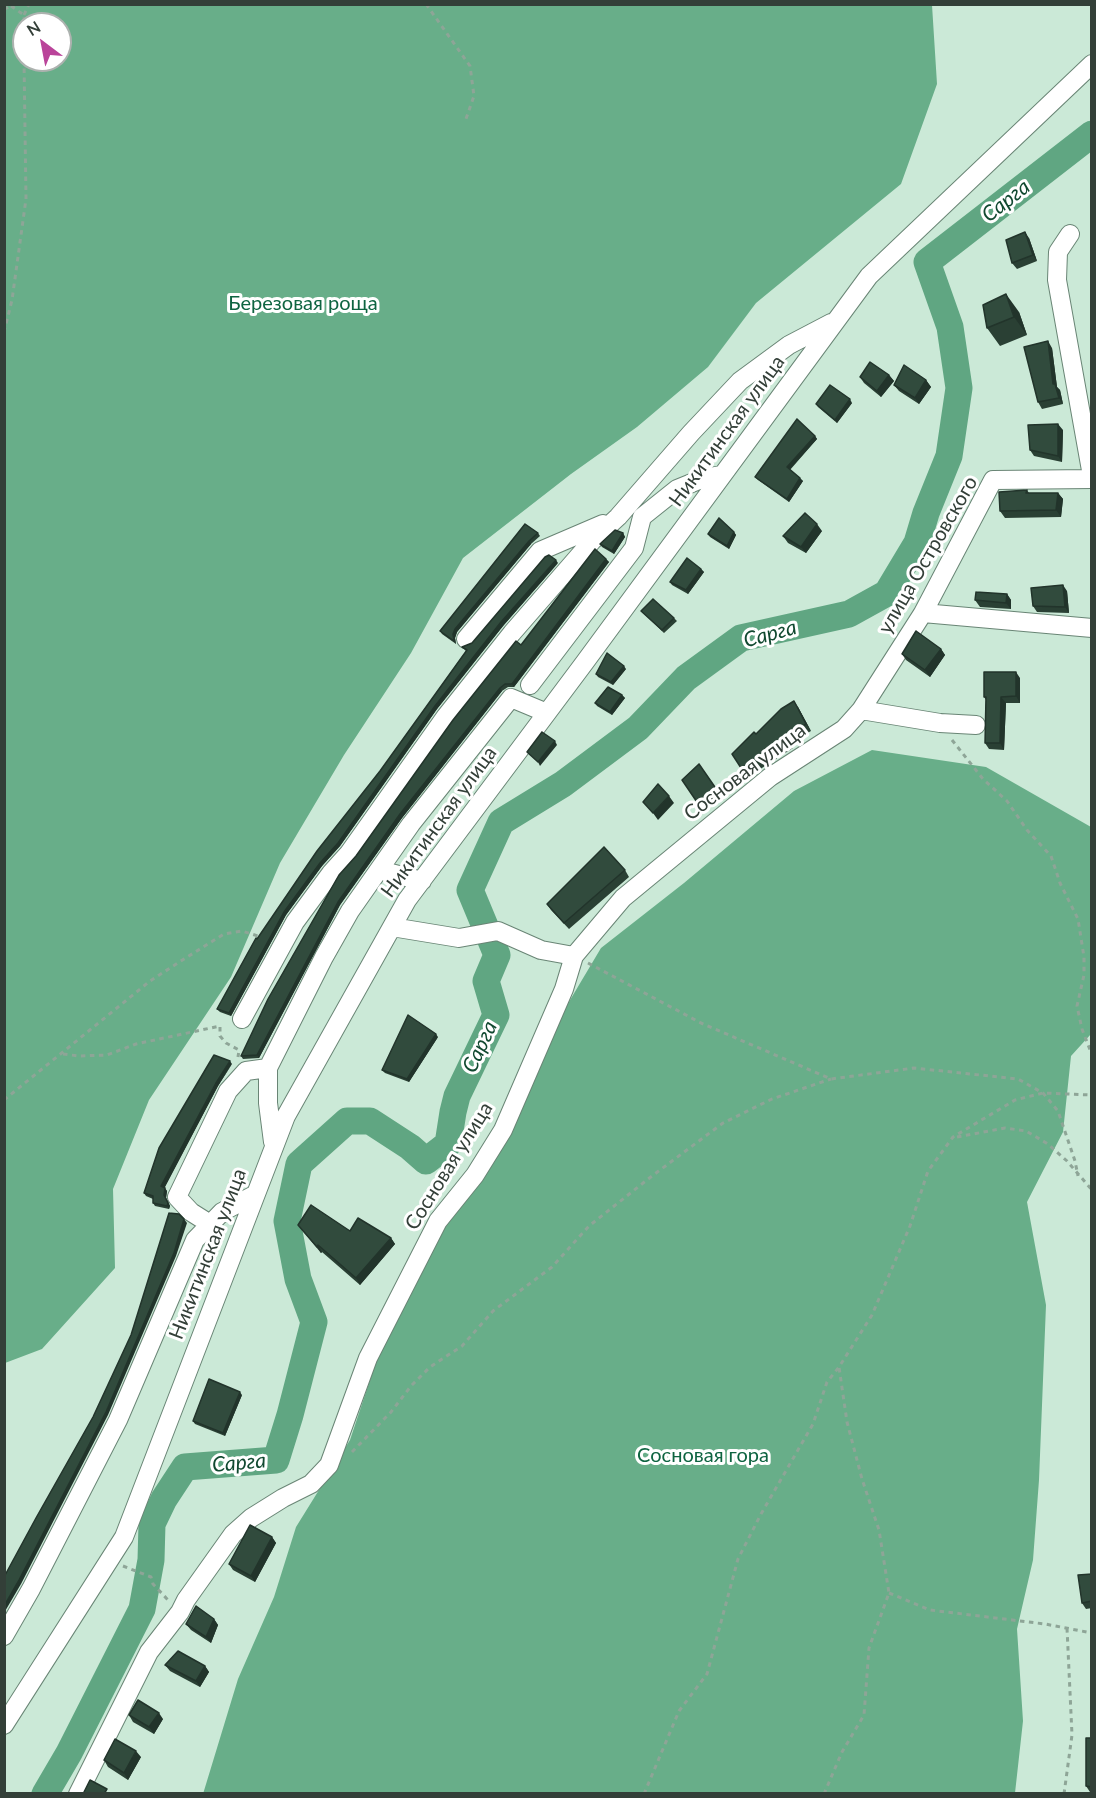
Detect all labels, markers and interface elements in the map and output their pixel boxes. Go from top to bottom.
north arrow [12,12,72,72]
text: N [23,17,44,39]
water label: Сарга [977,174,1035,228]
park label: Березовая роща [228,292,378,316]
street label: Никитинская улица [664,351,790,511]
street label: улица Островского [873,472,983,638]
water label: Сарга [741,615,799,653]
street label: Сосновая улица [679,718,811,826]
street label: Никитинская улица [376,742,502,902]
water label: Сарга [457,1017,503,1077]
street label: Сосновая улица [400,1098,498,1234]
street label: Никитинская улица [164,1165,252,1343]
park label: Сосновая гора [637,1444,769,1468]
water label: Сарга [211,1448,267,1478]

